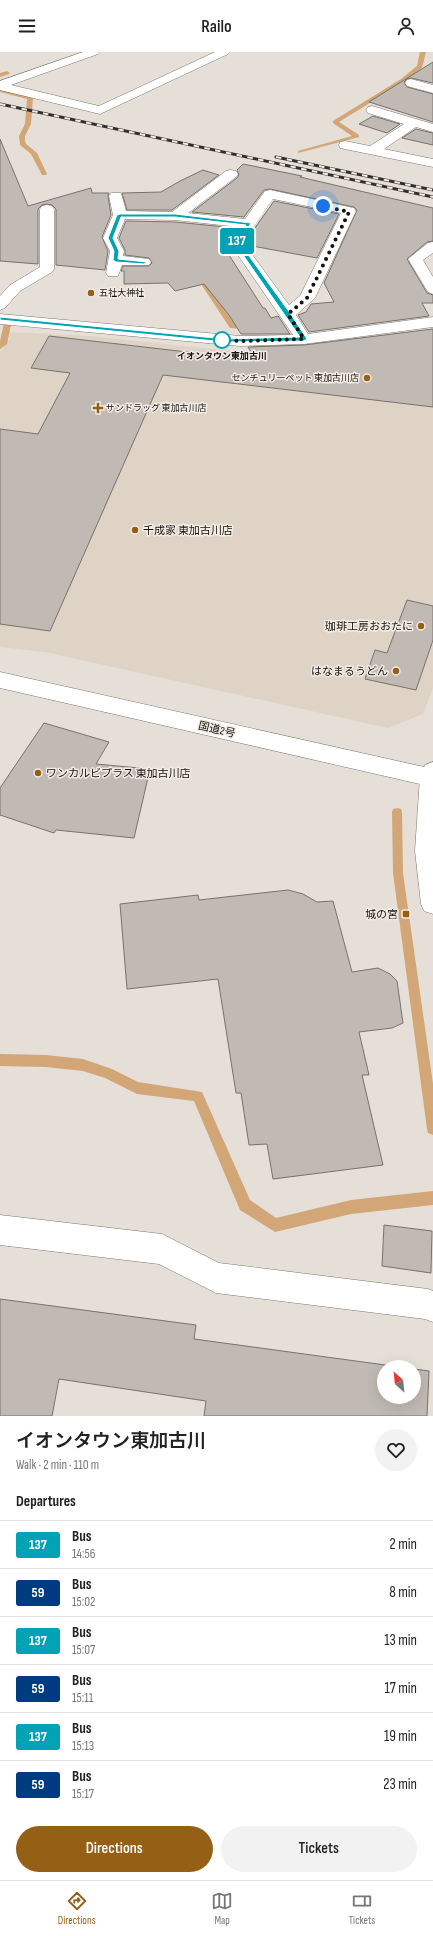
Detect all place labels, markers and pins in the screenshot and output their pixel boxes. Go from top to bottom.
marker: 五社大神社 [86,288,96,298]
place label: 五社大神社 [99,288,144,299]
marker: イオンタウン東加古川 [213,331,231,349]
place label: イオンタウン東加古川 [177,351,267,362]
place label: センチュリーペット 東加古川店 [232,373,359,384]
marker: センチュリーペット 東加古川店 [362,373,372,383]
marker: サンドラッグ 東加古川店 [93,403,103,413]
place label: サンドラッグ 東加古川店 [106,403,206,414]
place label: 千成家 東加古川店 [143,524,233,537]
marker: 千成家 東加古川店 [130,525,140,535]
place label: 珈琲工房おおたに [325,620,413,633]
marker: 珈琲工房おおたに [416,621,426,631]
place label: はなまるうどん [311,665,388,678]
marker: はなまるうどん [391,666,401,676]
place label: ワンカルビプラス 東加古川店 [46,767,191,780]
marker: ワンカルビプラス 東加古川店 [33,768,43,778]
place label: 城の宮 [365,908,398,921]
marker: 城の宮 [401,909,411,919]

